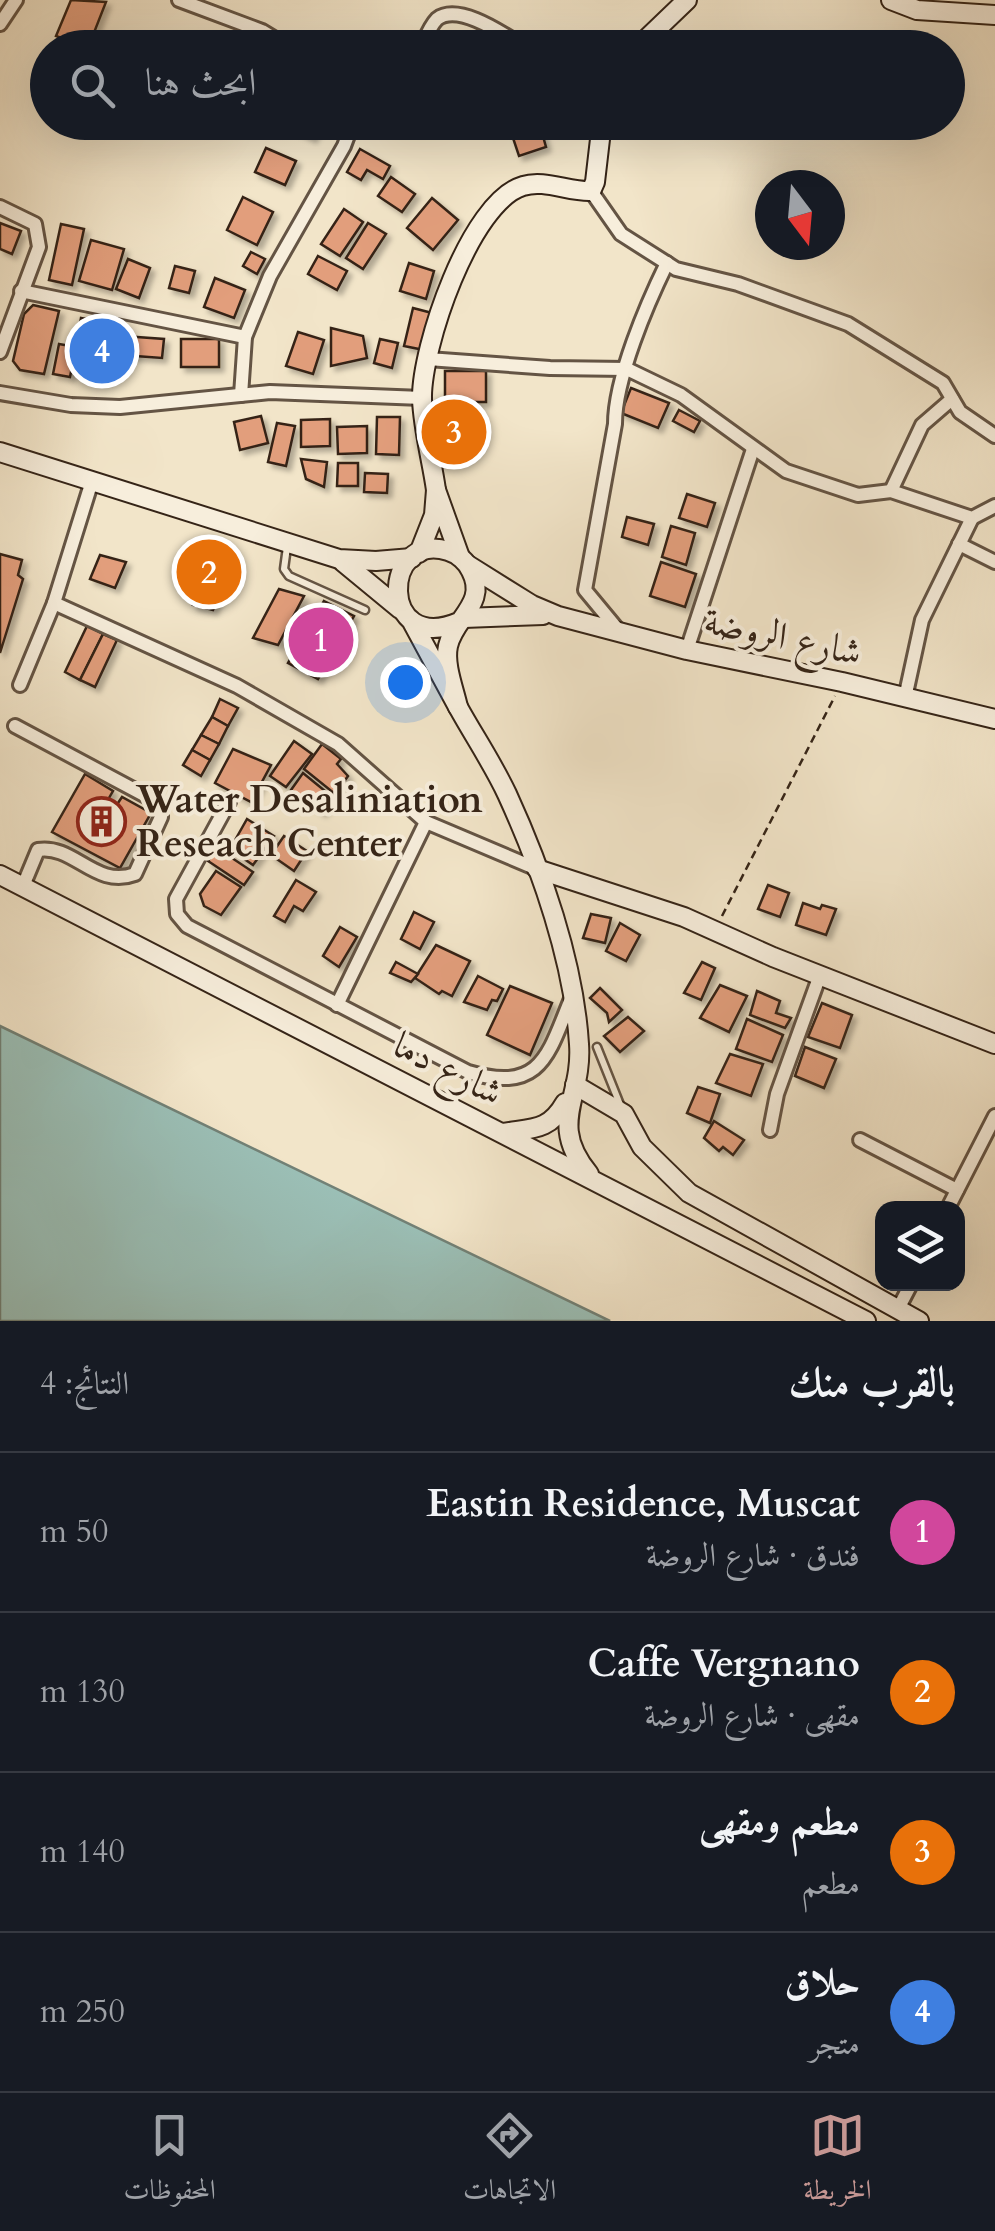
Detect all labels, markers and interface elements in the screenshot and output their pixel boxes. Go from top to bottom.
search box [30,30,965,140]
text: ابحث هنا [145,57,257,109]
icon: search [65,58,120,113]
north arrow [755,170,845,260]
pin: 4 [70,314,134,388]
pin: 3 [422,394,486,470]
pin: 2 [176,534,242,610]
street label: شارع الروضة [699,595,867,683]
pin: 1 [288,602,354,678]
your location [380,657,431,708]
place label: Water Desaliniation Reseach Center [135,774,483,870]
building icon: Water Desaliniation Reseach Center [75,796,127,848]
street label: شارع دما [382,1019,512,1122]
map controls [875,1201,965,1291]
button: layers [875,1201,965,1291]
text: بالقرب منك [788,1354,955,1411]
text: النتائج: 4 [40,1362,129,1406]
text: Eastin Residence, Muscat [426,1478,860,1530]
text: 50 m [40,1510,108,1554]
text: 1 [914,1510,931,1554]
text: فندق · شارع الروضة [646,1534,860,1578]
text: Caffe Vergnano [588,1638,860,1690]
text: 130 m [40,1670,125,1714]
text: 2 [914,1670,931,1714]
text: مقهى · شارع الروضة [644,1694,860,1738]
text: مطعم ومقهى [699,1796,860,1848]
text: 140 m [40,1830,125,1874]
text: 3 [914,1830,931,1874]
text: مطعم [802,1862,860,1906]
text: حلاق [785,1956,860,2008]
text: 250 m [40,1990,125,2034]
text: 4 [914,1990,931,2034]
text: متجر [809,2022,860,2066]
tab: المحفوظات [124,2108,216,2217]
tab: الاتجاهات [463,2108,556,2217]
tab: الخريطة [803,2108,871,2217]

